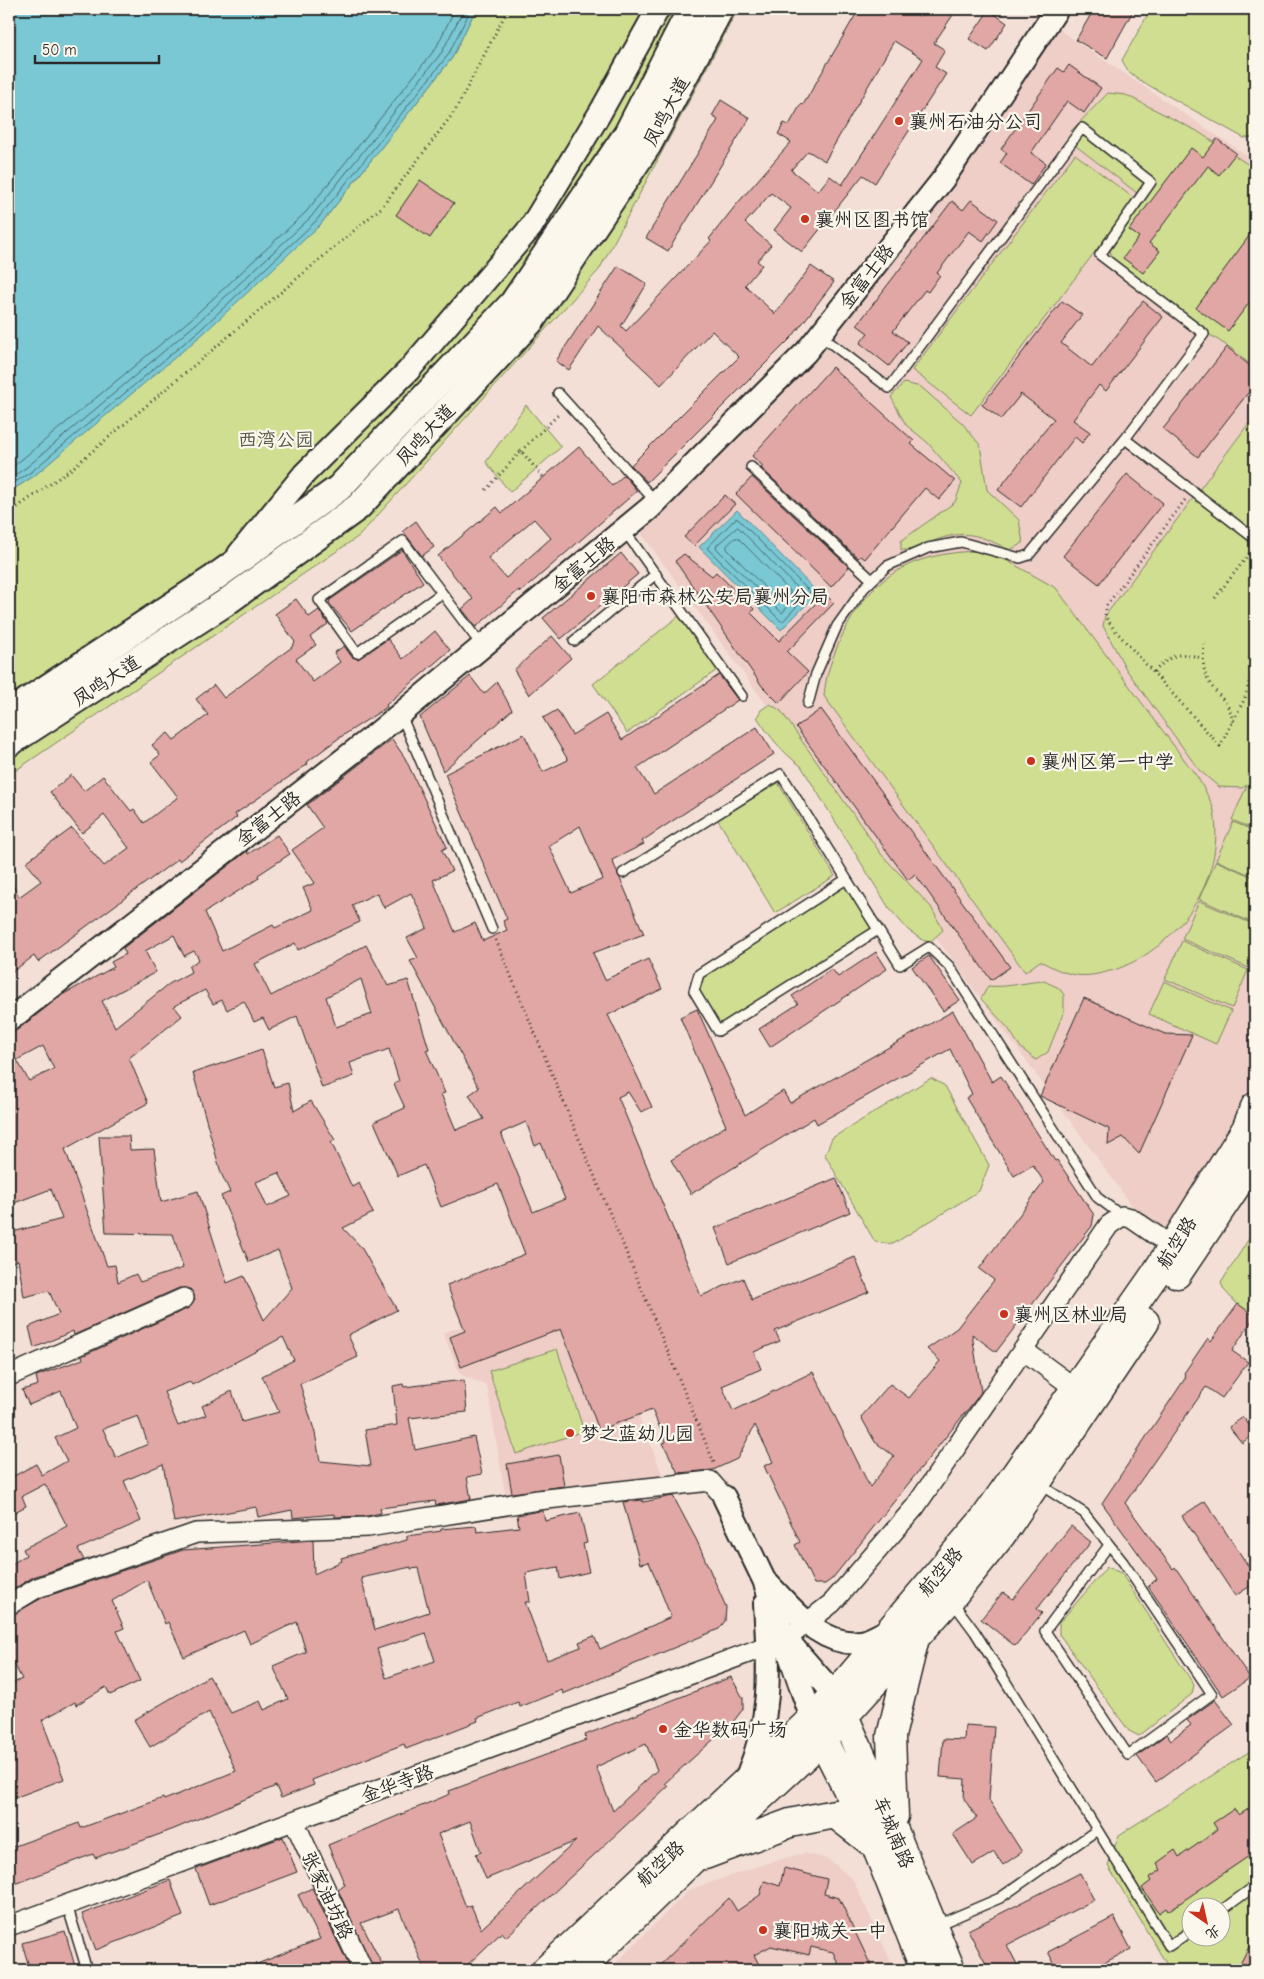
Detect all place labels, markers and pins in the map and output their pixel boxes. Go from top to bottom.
place label: 襄州石油分公司 [909,111,1042,133]
marker: 襄州石油分公司 [893,115,905,127]
place label: 襄州区图书馆 [815,209,929,231]
marker: 襄州区图书馆 [799,213,811,225]
place label: 襄阳市森林公安局襄州分局 [601,586,829,608]
marker: 襄阳市森林公安局襄州分局 [585,590,597,602]
place label: 襄州区第一中学 [1041,751,1174,773]
marker: 襄州区第一中学 [1025,755,1037,767]
place label: 襄州区林业局 [1014,1304,1128,1326]
marker: 襄州区林业局 [998,1308,1010,1320]
place label: 梦之蓝幼儿园 [580,1423,694,1445]
marker: 梦之蓝幼儿园 [564,1427,576,1439]
place label: 金华数码广场 [673,1719,787,1741]
marker: 金华数码广场 [657,1723,669,1735]
place label: 襄阳城关一中 [773,1920,887,1942]
marker: 襄阳城关一中 [757,1924,769,1936]

